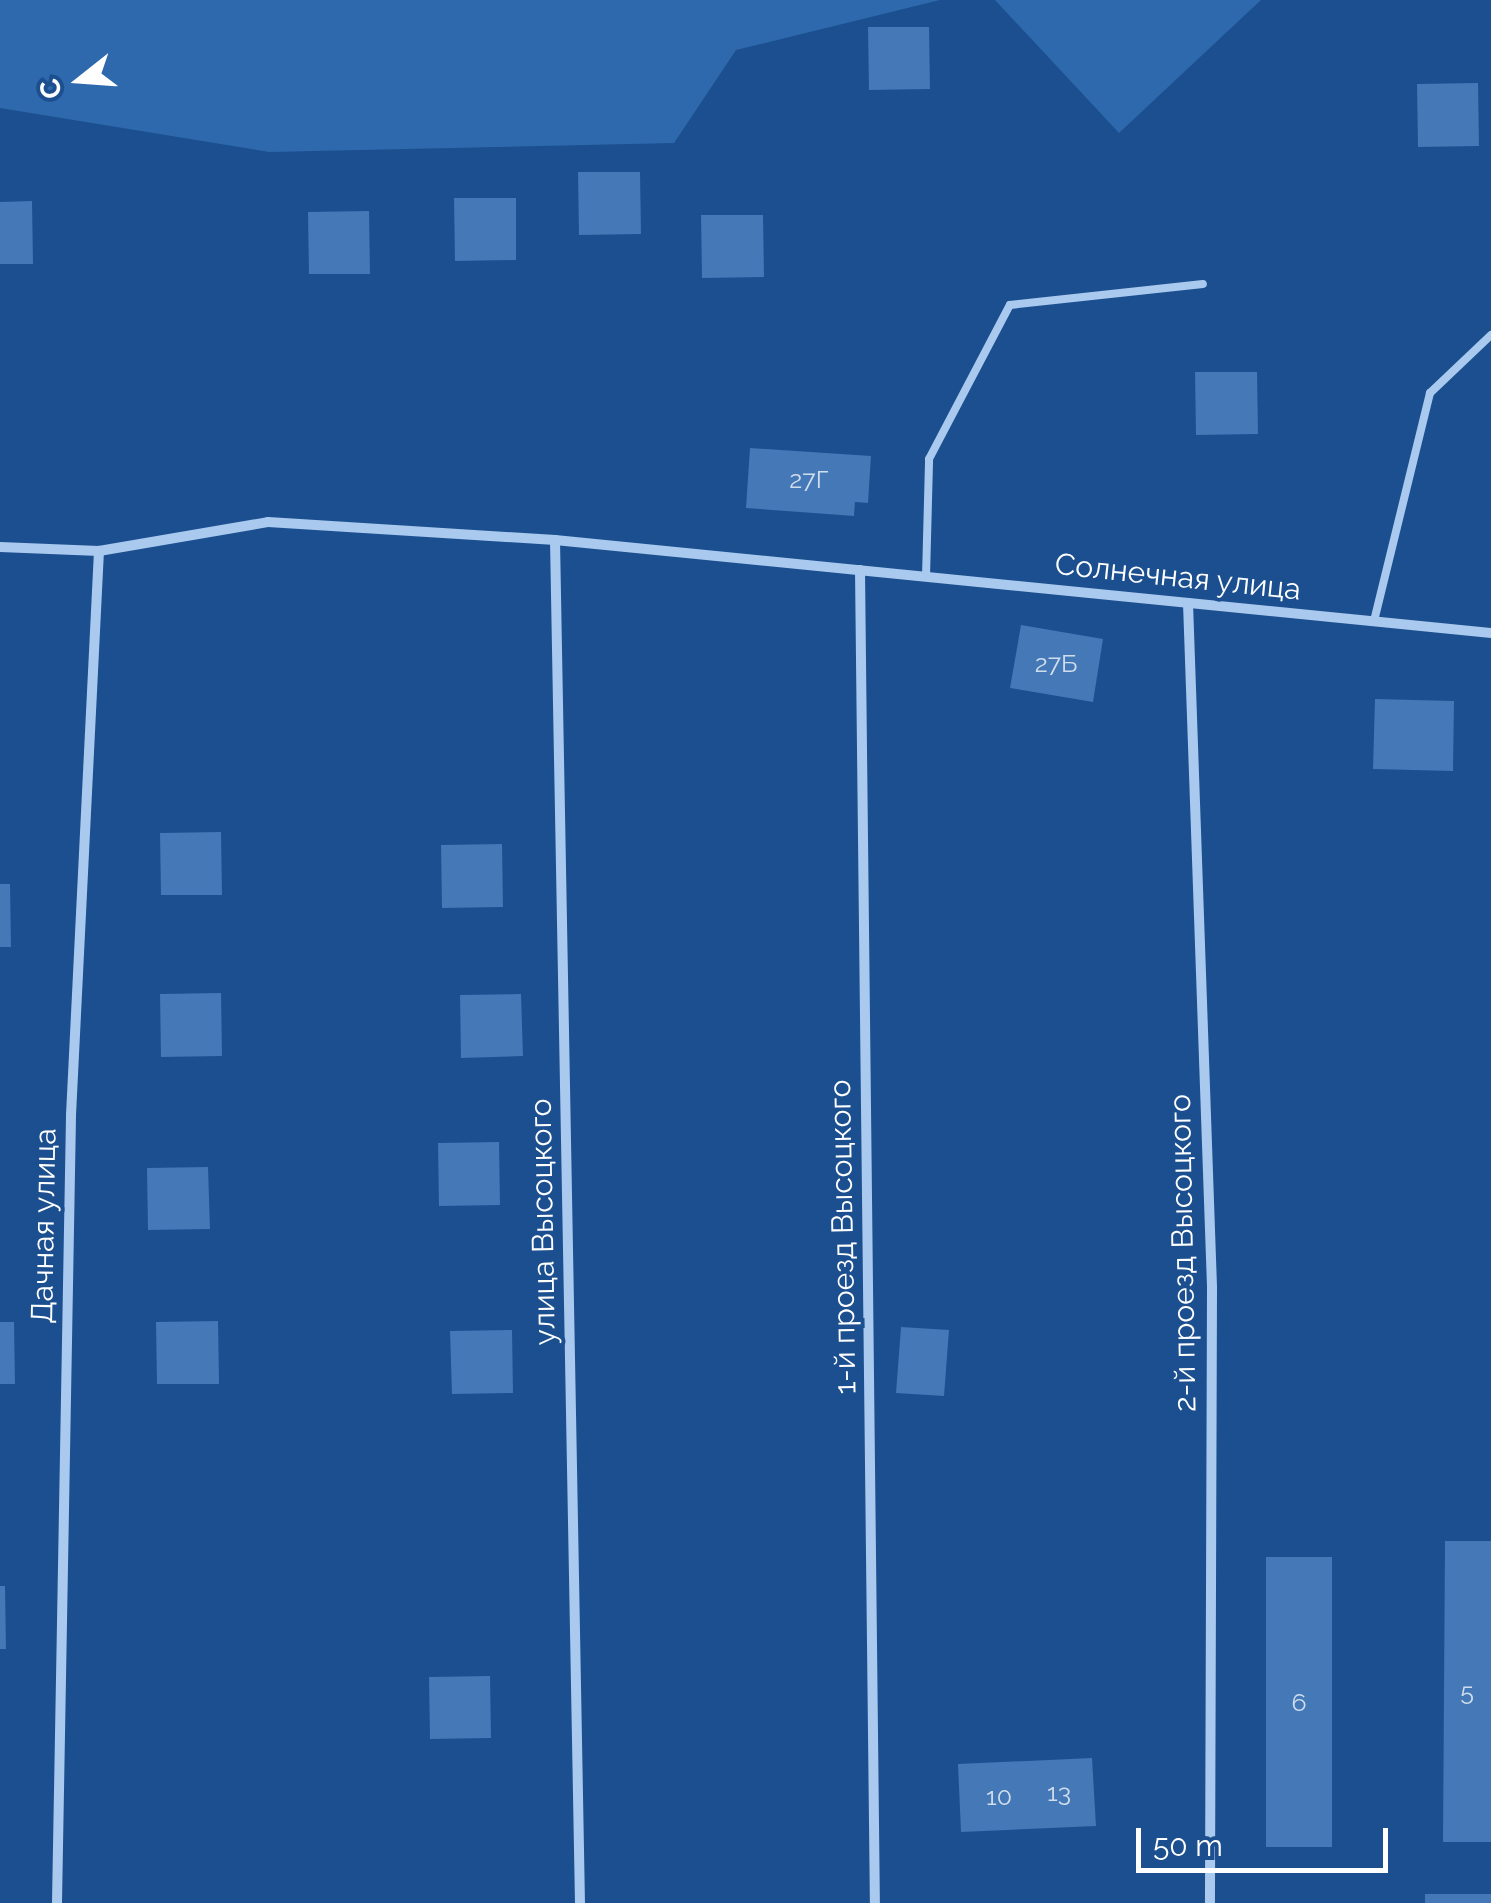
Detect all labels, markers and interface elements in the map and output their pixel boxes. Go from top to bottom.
north arrow [30,30,130,130]
text: С [32,75,69,103]
house number: 27Г [789,464,829,494]
street label: Солнечная улица [1053,546,1303,608]
house number: 27Б [1035,648,1077,678]
street label: 1-й проезд Высоцкого [822,1079,864,1395]
street label: 2-й проезд Высоцкого [1162,1094,1204,1412]
street label: улица Высоцкого [523,1098,563,1346]
street label: Дачная улица [24,1128,64,1324]
house number: 5 [1460,1676,1474,1706]
house number: 6 [1291,1687,1307,1717]
house number: 13 [1047,1777,1071,1807]
house number: 10 [986,1781,1012,1811]
scale bar [1141,1808,1394,1870]
text: 50 m [1153,1828,1223,1863]

